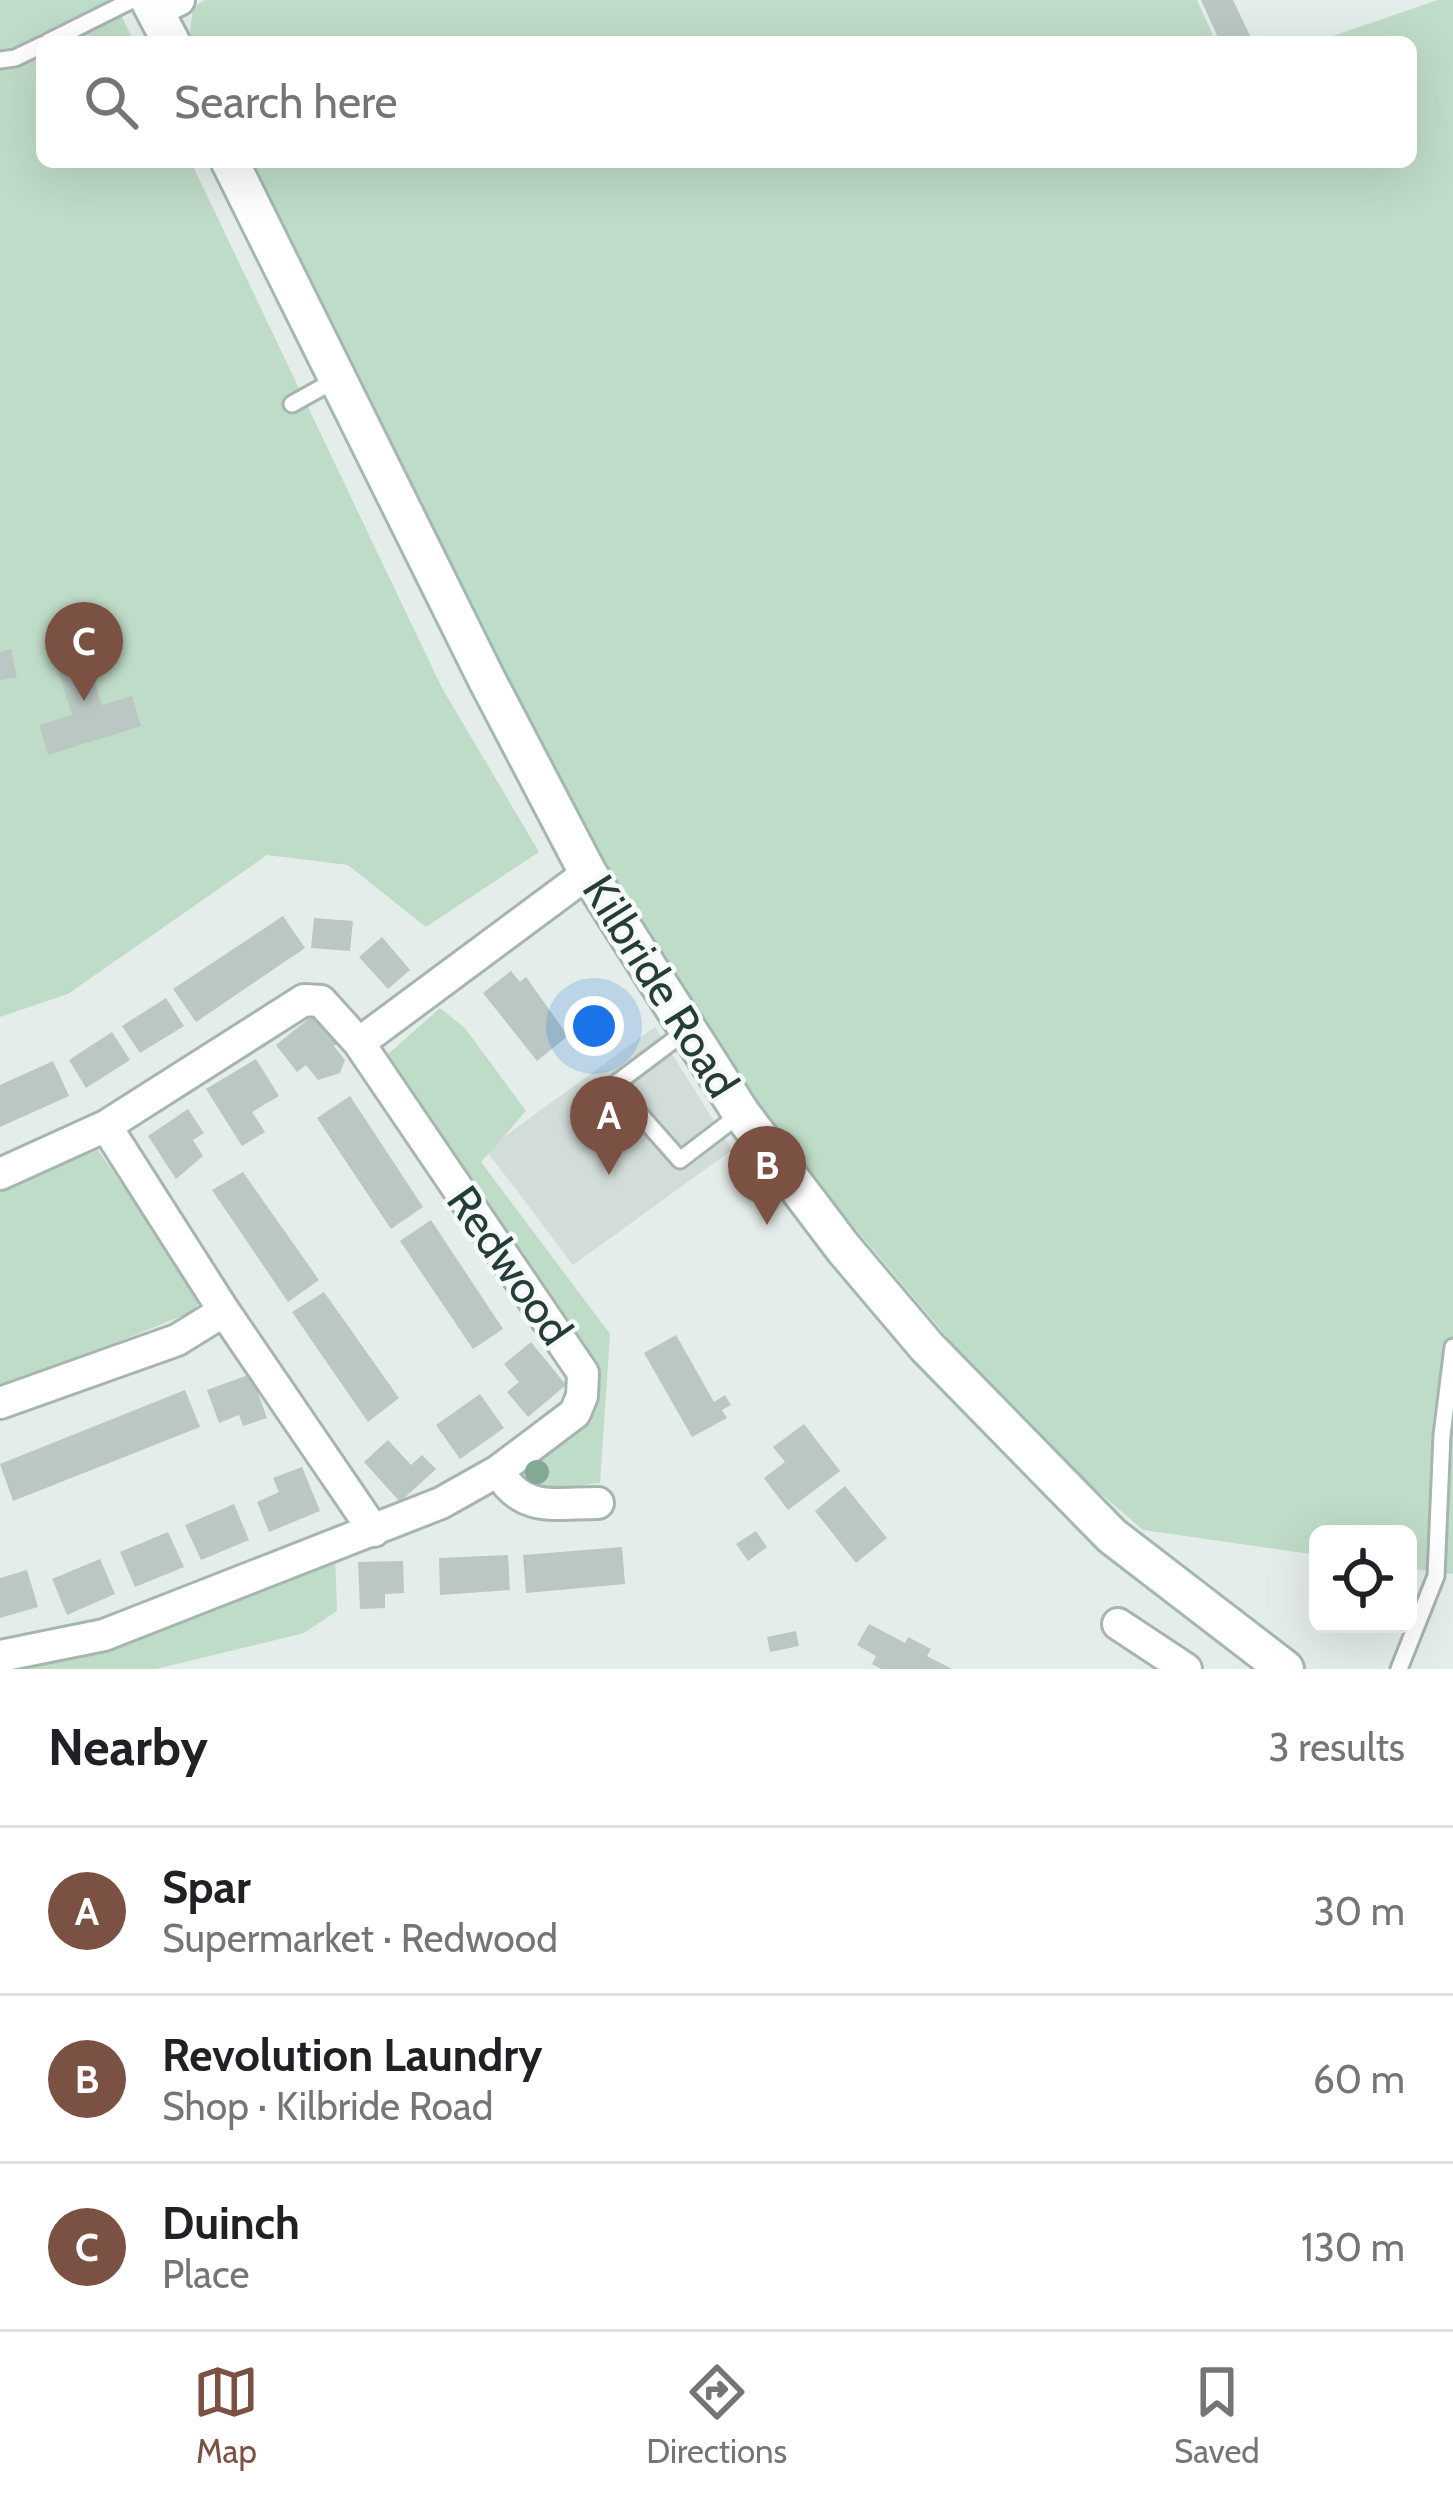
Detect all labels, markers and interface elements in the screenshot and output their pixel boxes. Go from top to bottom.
search box [36,36,1417,168]
icon: search [78,69,144,135]
text: Search here [174,75,398,129]
pin: C [45,602,123,701]
street label: Kilbride Road [572,865,750,1107]
your location [564,996,624,1056]
pin: A [570,1076,648,1175]
pin: B [728,1126,806,1225]
street label: Redwood [436,1175,584,1355]
map controls [1309,1525,1417,1633]
button: locate [1309,1525,1417,1633]
text: Nearby [48,1716,208,1778]
text: 3 results [1268,1723,1405,1771]
text: Spar [162,1860,251,1914]
text: A [75,1887,99,1935]
text: 30 m [1314,1887,1405,1935]
text: Supermarket · Redwood [162,1914,558,1962]
text: Revolution Laundry [162,2028,542,2082]
text: B [75,2055,99,2103]
text: 60 m [1313,2055,1405,2103]
text: Shop · Kilbride Road [162,2082,493,2130]
text: Duinch [162,2196,300,2250]
text: C [75,2223,99,2271]
text: 130 m [1301,2223,1405,2271]
text: Place [162,2250,249,2298]
tab: Map [193,2359,259,2471]
tab: Directions [646,2359,787,2471]
tab: Saved [1174,2359,1260,2471]

